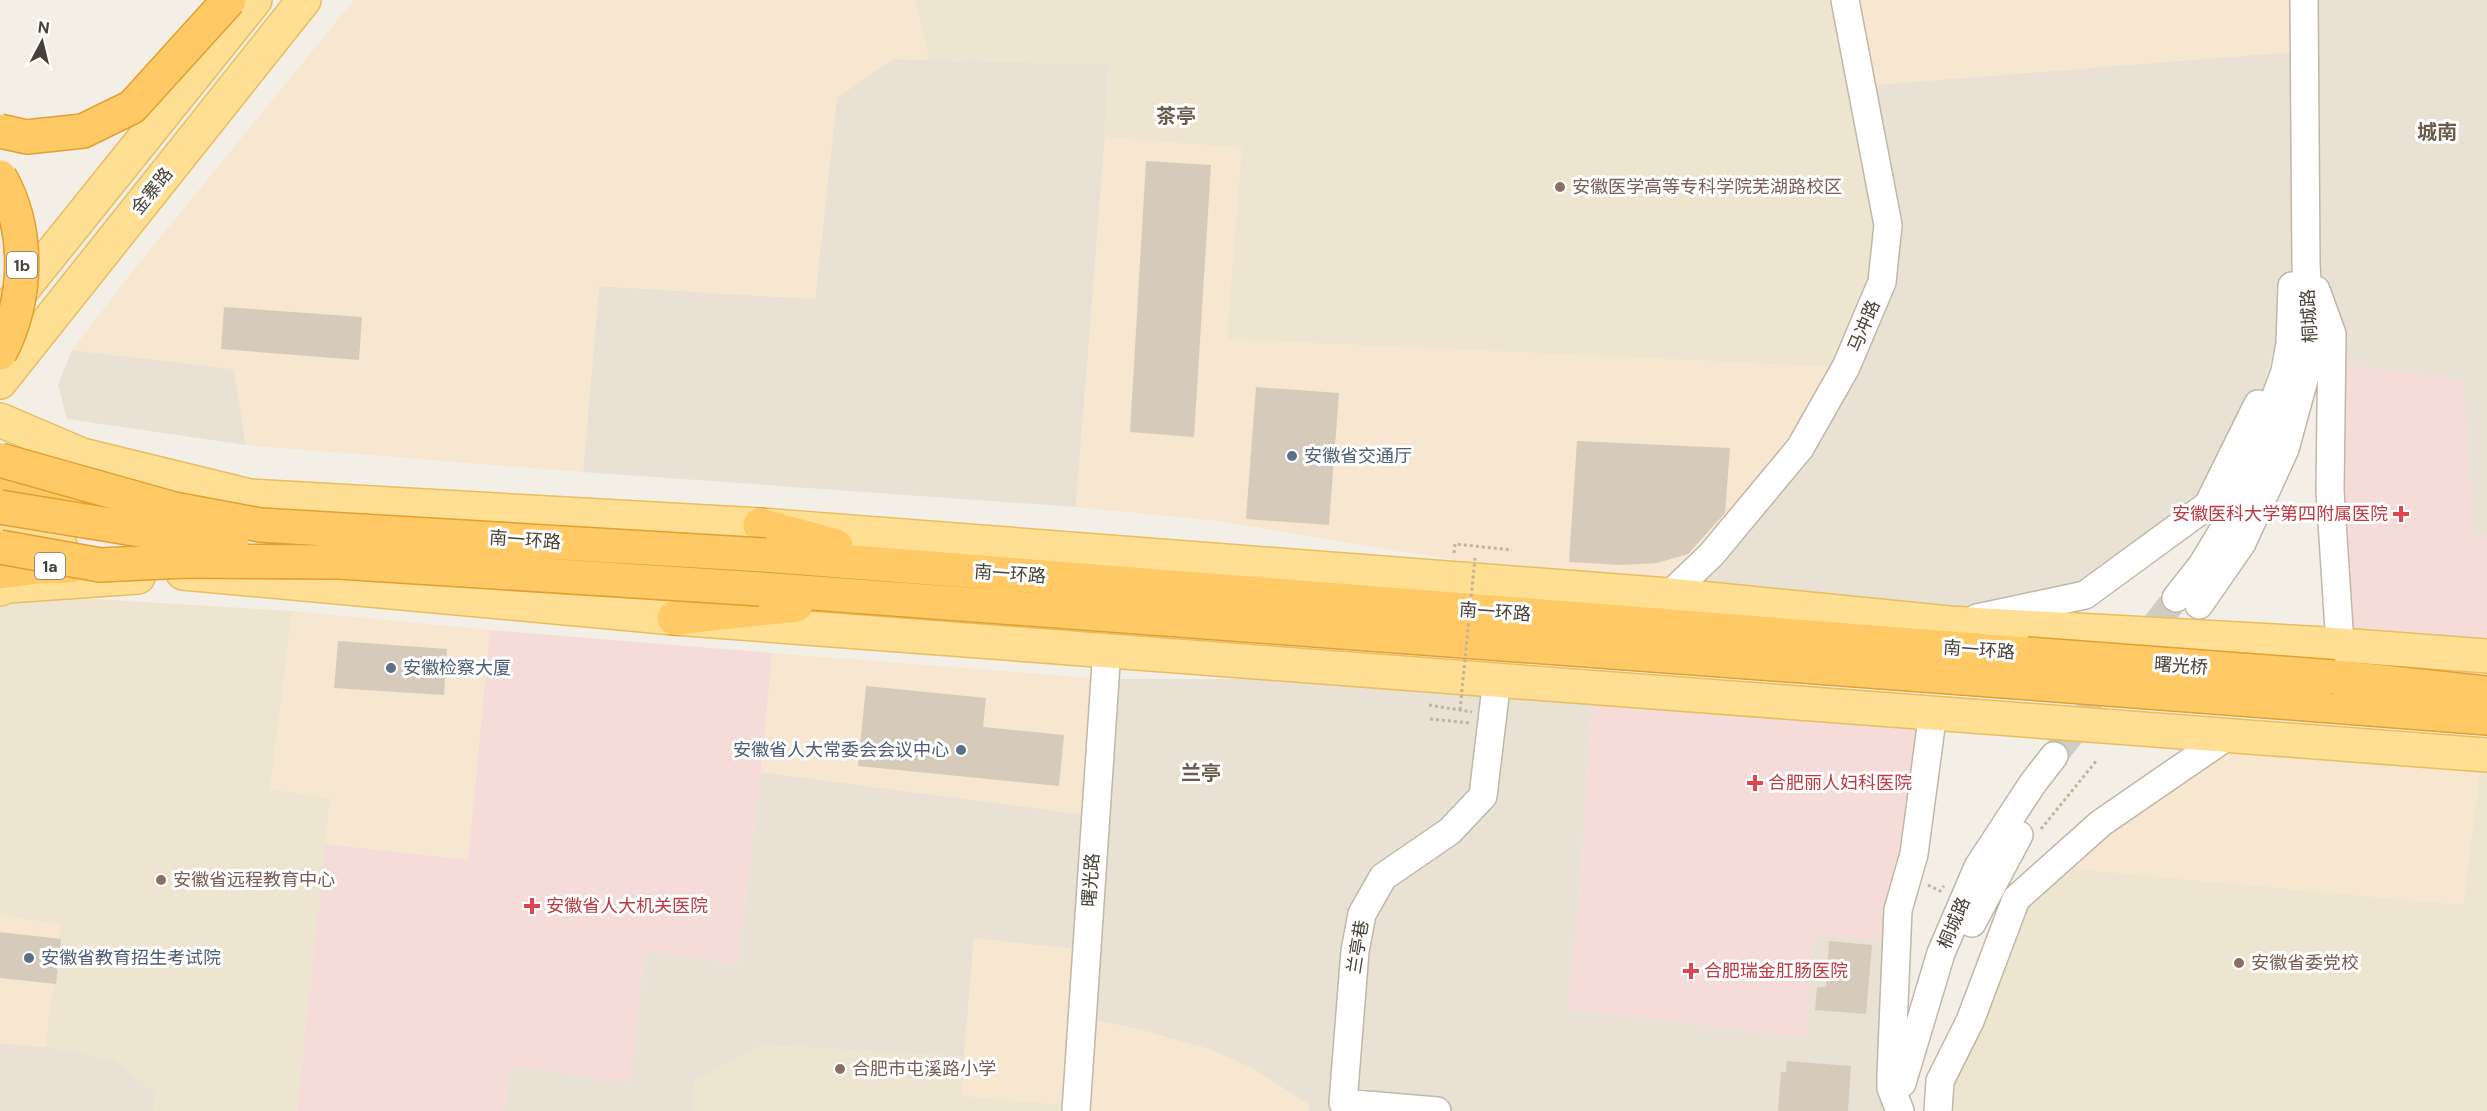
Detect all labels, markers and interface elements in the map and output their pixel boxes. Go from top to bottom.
north arrow [12,12,72,72]
text: N [37,16,51,39]
district label: 茶亭 [1156,103,1196,129]
district label: 城南 [2417,119,2457,145]
street label: 金寨路 [126,162,178,220]
place label: 安徽医学高等专科学院芜湖路校区 [1572,175,1842,199]
marker: 安徽医学高等专科学院芜湖路校区 [1553,180,1567,194]
road number: 1b [7,252,37,278]
street label: 桐城路 [2296,288,2322,344]
street label: 马冲路 [1842,296,1886,356]
place label: 安徽省交通厅 [1304,444,1412,468]
marker: 安徽省交通厅 [1285,449,1299,463]
place label: 安徽医科大学第四附属医院 [2172,502,2388,526]
marker: 安徽医科大学第四附属医院 [2392,505,2410,523]
street label: 南一环路 [488,526,562,554]
road number: 1a [35,553,65,579]
street label: 南一环路 [973,560,1047,588]
street label: 南一环路 [1458,598,1532,626]
street label: 南一环路 [1942,636,2016,664]
street label: 曙光桥 [2153,652,2209,680]
place label: 安徽检察大厦 [403,656,511,680]
marker: 安徽检察大厦 [384,661,398,675]
place label: 安徽省人大常委会会议中心 [733,738,949,762]
marker: 安徽省人大常委会会议中心 [954,743,968,757]
district label: 兰亭 [1181,760,1221,786]
place label: 合肥丽人妇科医院 [1768,771,1912,795]
marker: 合肥丽人妇科医院 [1746,774,1764,792]
street label: 曙光路 [1077,852,1105,908]
place label: 安徽省远程教育中心 [173,868,335,892]
marker: 安徽省远程教育中心 [154,873,168,887]
street label: 桐城路 [1932,893,1976,953]
place label: 安徽省人大机关医院 [546,894,708,918]
marker: 安徽省人大机关医院 [523,897,541,915]
street label: 兰亭巷 [1342,918,1374,976]
place label: 安徽省教育招生考试院 [41,946,221,970]
marker: 安徽省教育招生考试院 [22,951,36,965]
place label: 安徽省委党校 [2251,951,2359,975]
marker: 安徽省委党校 [2232,956,2246,970]
place label: 合肥瑞金肛肠医院 [1704,959,1848,983]
marker: 合肥瑞金肛肠医院 [1682,962,1700,980]
place label: 合肥市屯溪路小学 [852,1057,996,1081]
marker: 合肥市屯溪路小学 [833,1062,847,1076]

